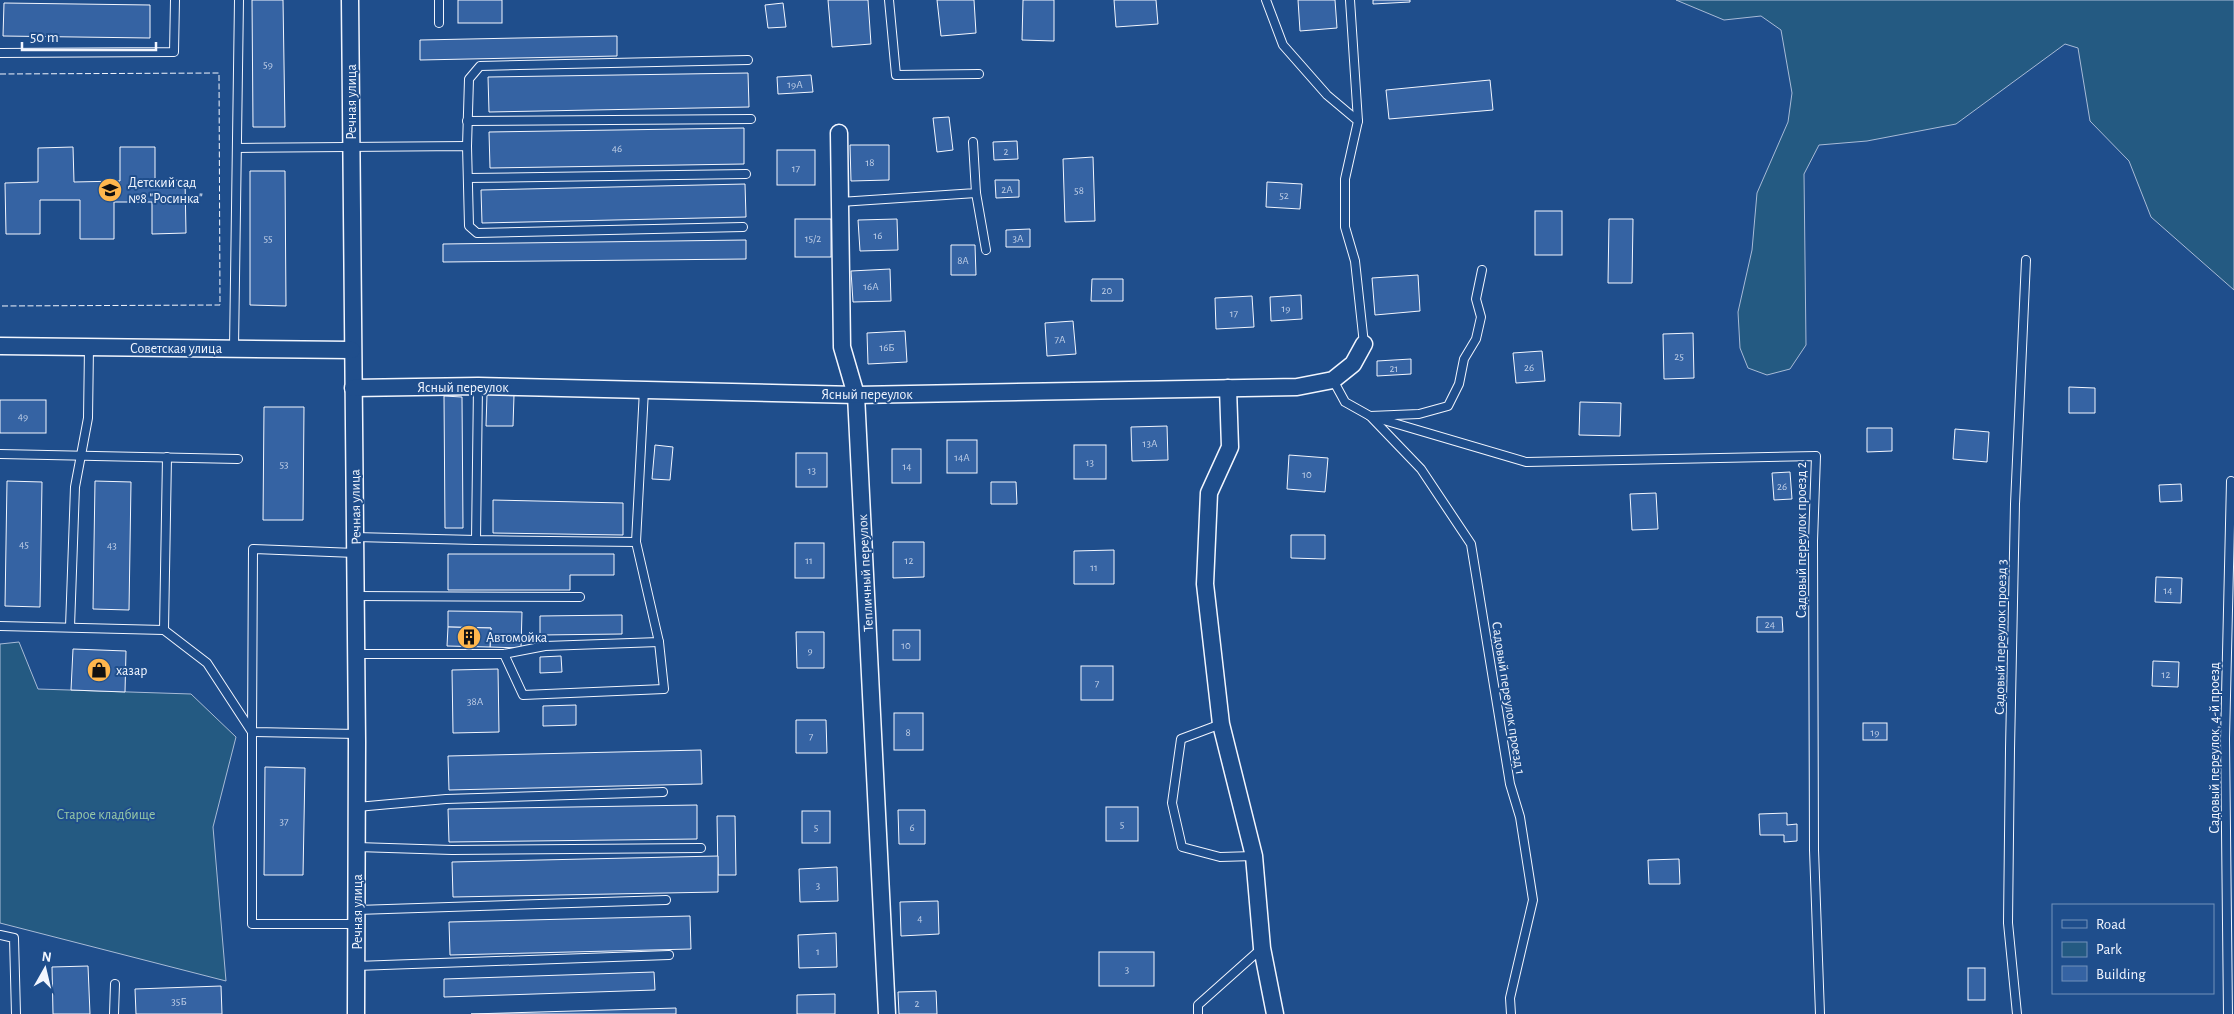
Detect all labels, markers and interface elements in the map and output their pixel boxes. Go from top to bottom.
scale bar [22,20,156,52]
text: 50 m [30,30,59,45]
house number: 59 [263,59,273,70]
street label: Речная улица [345,64,359,140]
house number: 19А [787,79,803,90]
house number: 46 [612,143,622,154]
house number: 2 [1003,146,1009,157]
house number: 18 [866,157,875,168]
house number: 17 [792,163,801,174]
place label: Детский сад №8 "Росинка" [128,176,203,206]
school or university icon: Детский сад №8 "Росинка" [97,177,123,203]
house number: 2А [1001,184,1013,195]
house number: 58 [1074,185,1084,196]
house number: 52 [1279,190,1289,201]
house number: 16 [874,230,882,241]
house number: 55 [263,233,273,244]
house number: 15/2 [805,233,821,244]
house number: 3А [1013,233,1024,244]
house number: 8А [957,255,969,266]
house number: 16А [863,281,879,292]
house number: 20 [1102,285,1113,296]
house number: 19 [1282,303,1290,314]
house number: 17 [1230,308,1239,319]
house number: 7А [1054,334,1066,345]
street label: Советская улица [130,342,223,356]
house number: 16Б [879,342,895,353]
house number: 25 [1674,351,1684,362]
house number: 26 [1524,362,1534,373]
house number: 21 [1390,363,1398,374]
street label: Ясный переулок [417,381,509,395]
street label: Ясный переулок [821,388,913,402]
house number: 49 [18,411,28,422]
house number: 13А [1143,438,1158,449]
house number: 14А [954,452,970,463]
house number: 13 [1086,457,1095,468]
house number: 53 [279,459,289,470]
house number: 14 [902,461,912,472]
street label: Садовый переулок проезд 2 [1795,462,1809,618]
house number: 13 [808,465,817,476]
street label: Речная улица [348,468,364,545]
house number: 10 [1302,469,1312,480]
house number: 26 [1777,481,1787,492]
street label: Тепличный переулок [856,513,876,632]
house number: 45 [19,539,29,550]
house number: 43 [107,540,117,551]
house number: 11 [805,555,813,566]
house number: 12 [905,555,913,566]
street label: Садовый переулок проезд 3 [1993,559,2009,715]
house number: 11 [1090,562,1098,573]
house number: 14 [2163,585,2173,596]
house number: 24 [1765,619,1775,630]
street label: Садовый переулок проезд 1 [1489,621,1527,776]
building icon: Автомойка [456,624,482,650]
place label: Автомойка [486,631,548,645]
house number: 10 [901,640,911,651]
house number: 9 [807,645,813,656]
shop icon: хазар [86,657,112,683]
street label: Садовый переулок, 4-й проезд [2208,662,2222,834]
place label: хазар [116,664,147,678]
house number: 12 [2162,669,2170,680]
house number: 7 [1095,678,1100,689]
house number: 38А [467,696,484,707]
house number: 8 [905,727,911,738]
house number: 19 [1871,727,1879,738]
house number: 7 [809,731,814,742]
park label: Старое кладбище [57,808,155,822]
house number: 37 [279,816,289,827]
house number: 5 [1120,819,1125,830]
house number: 5 [814,822,819,833]
house number: 6 [909,822,915,833]
street label: Речная улица [351,874,365,950]
house number: 3 [816,880,821,891]
legend [2052,904,2214,994]
house number: 4 [917,913,923,924]
text: Road [2096,917,2126,932]
text: Park [2096,942,2122,957]
north arrow [20,944,70,994]
house number: 1 [816,946,820,957]
text: N [41,950,52,965]
house number: 3 [1125,964,1130,975]
text: Building [2096,967,2146,982]
house number: 35Б [171,996,187,1007]
house number: 2 [914,998,920,1009]

